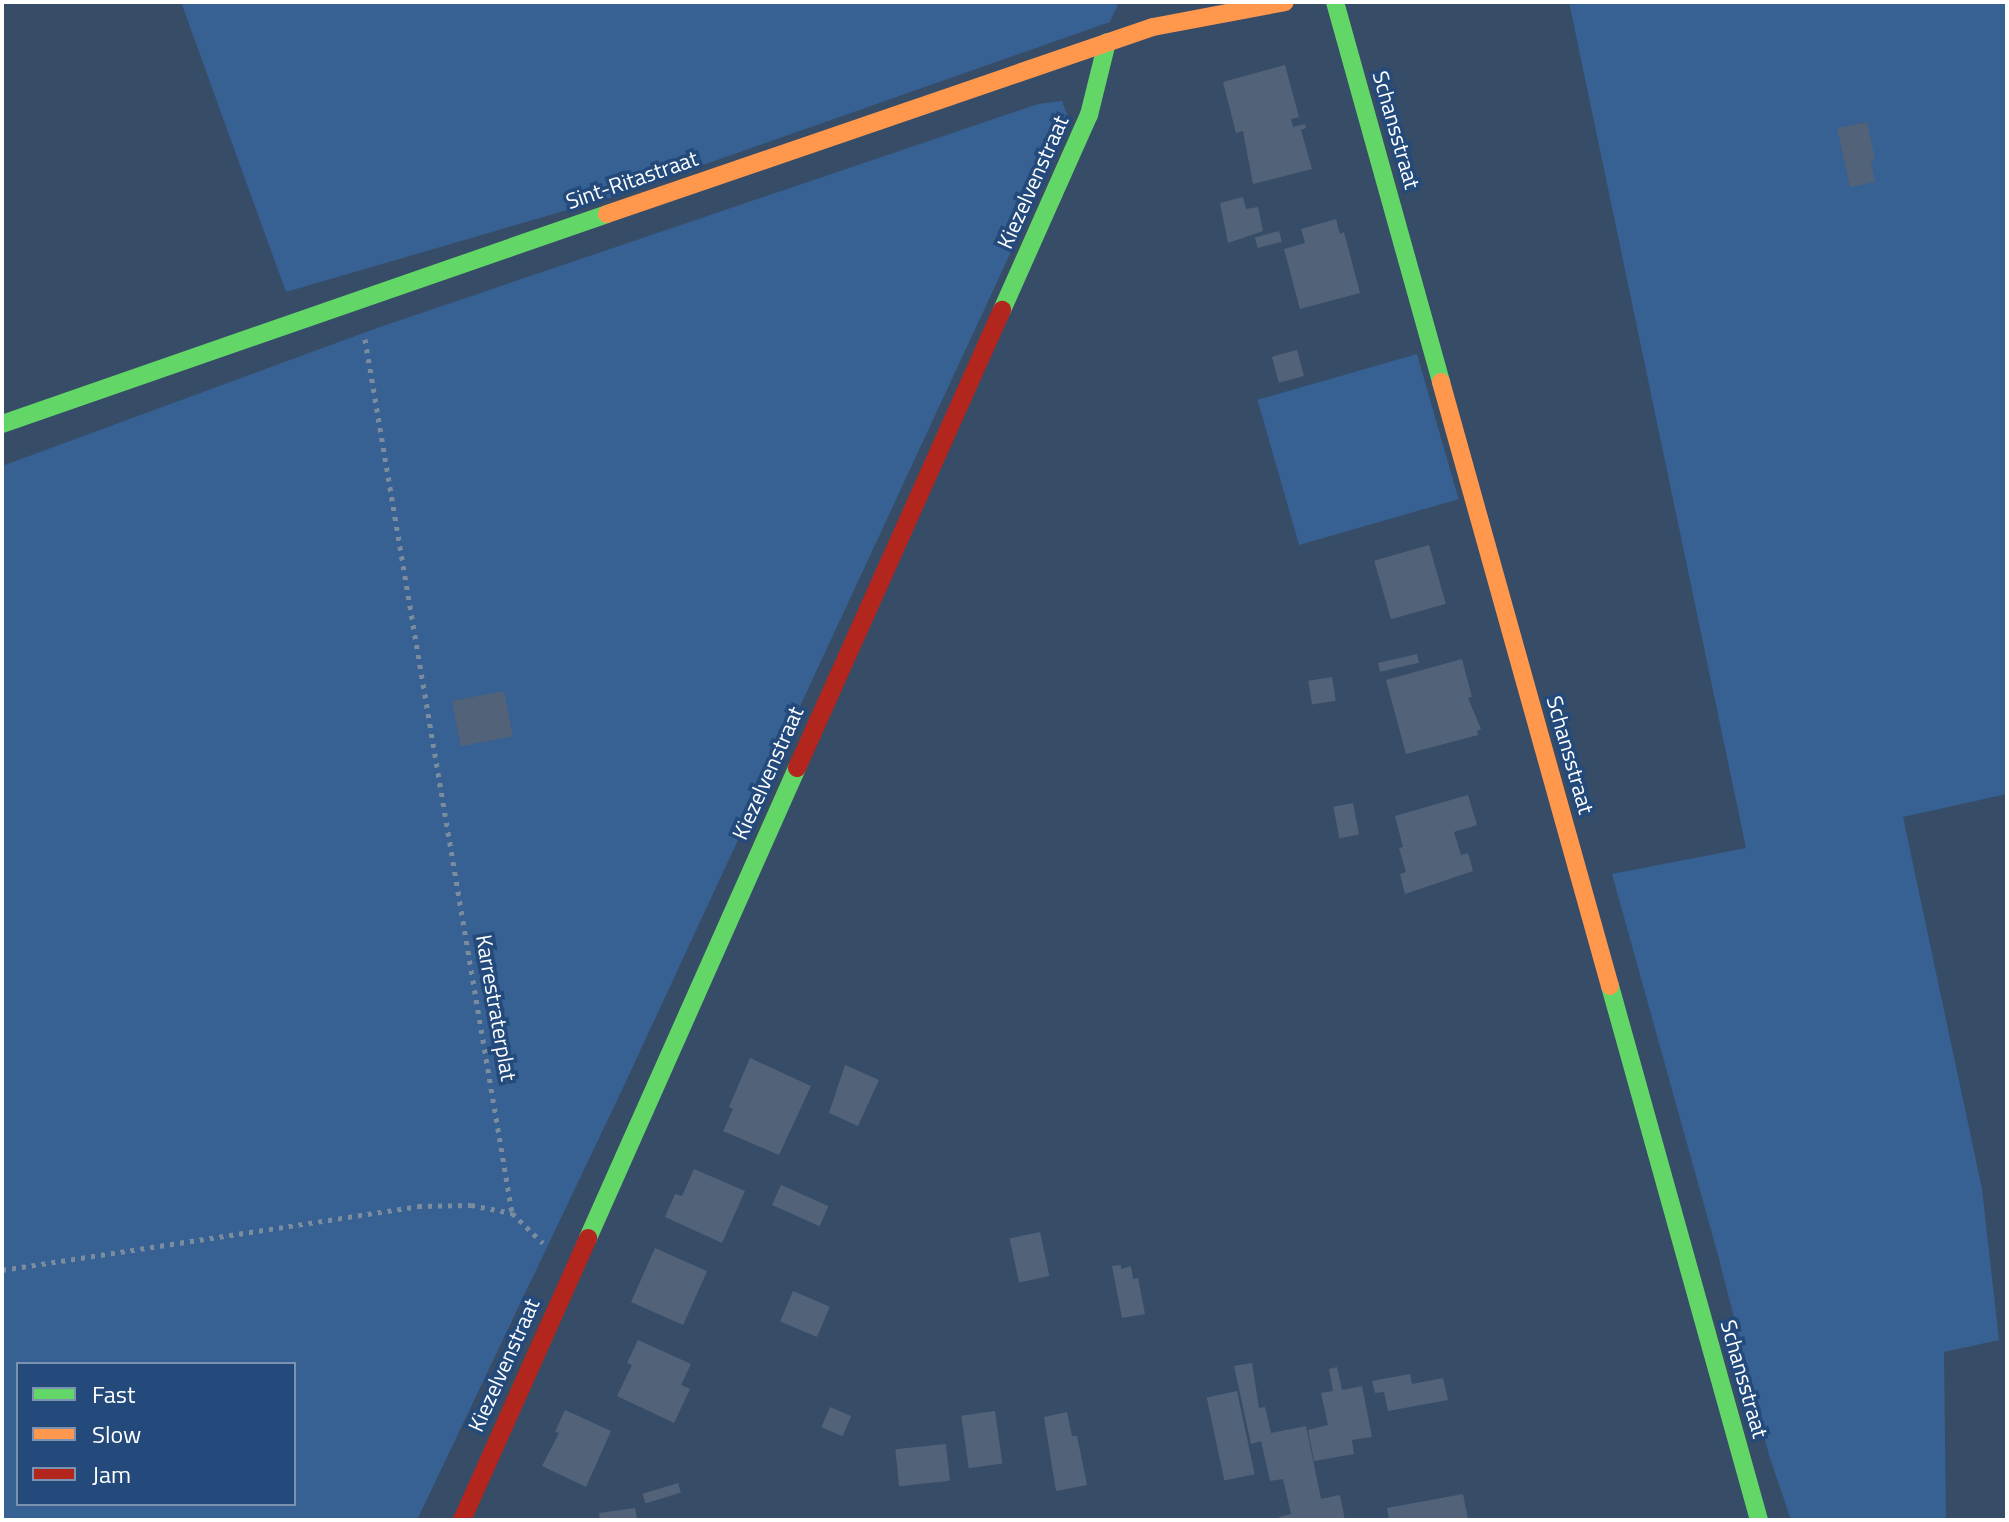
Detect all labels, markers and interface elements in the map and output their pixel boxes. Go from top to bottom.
street label: Schansstraat [1367,68,1425,192]
street label: Kiezelvenstraat [992,111,1074,253]
street label: Sint-Ritastraat [563,145,701,215]
street label: Schansstraat [1541,693,1599,817]
street label: Kiezelvenstraat [727,702,809,844]
street label: Karrestraterplat [470,933,522,1083]
street label: Kiezelvenstraat [463,1294,545,1436]
street label: Schansstraat [1715,1317,1773,1441]
legend [16,1362,296,1506]
text: Fast [92,1376,135,1412]
text: Slow [92,1416,141,1452]
text: Jam [92,1456,131,1492]

